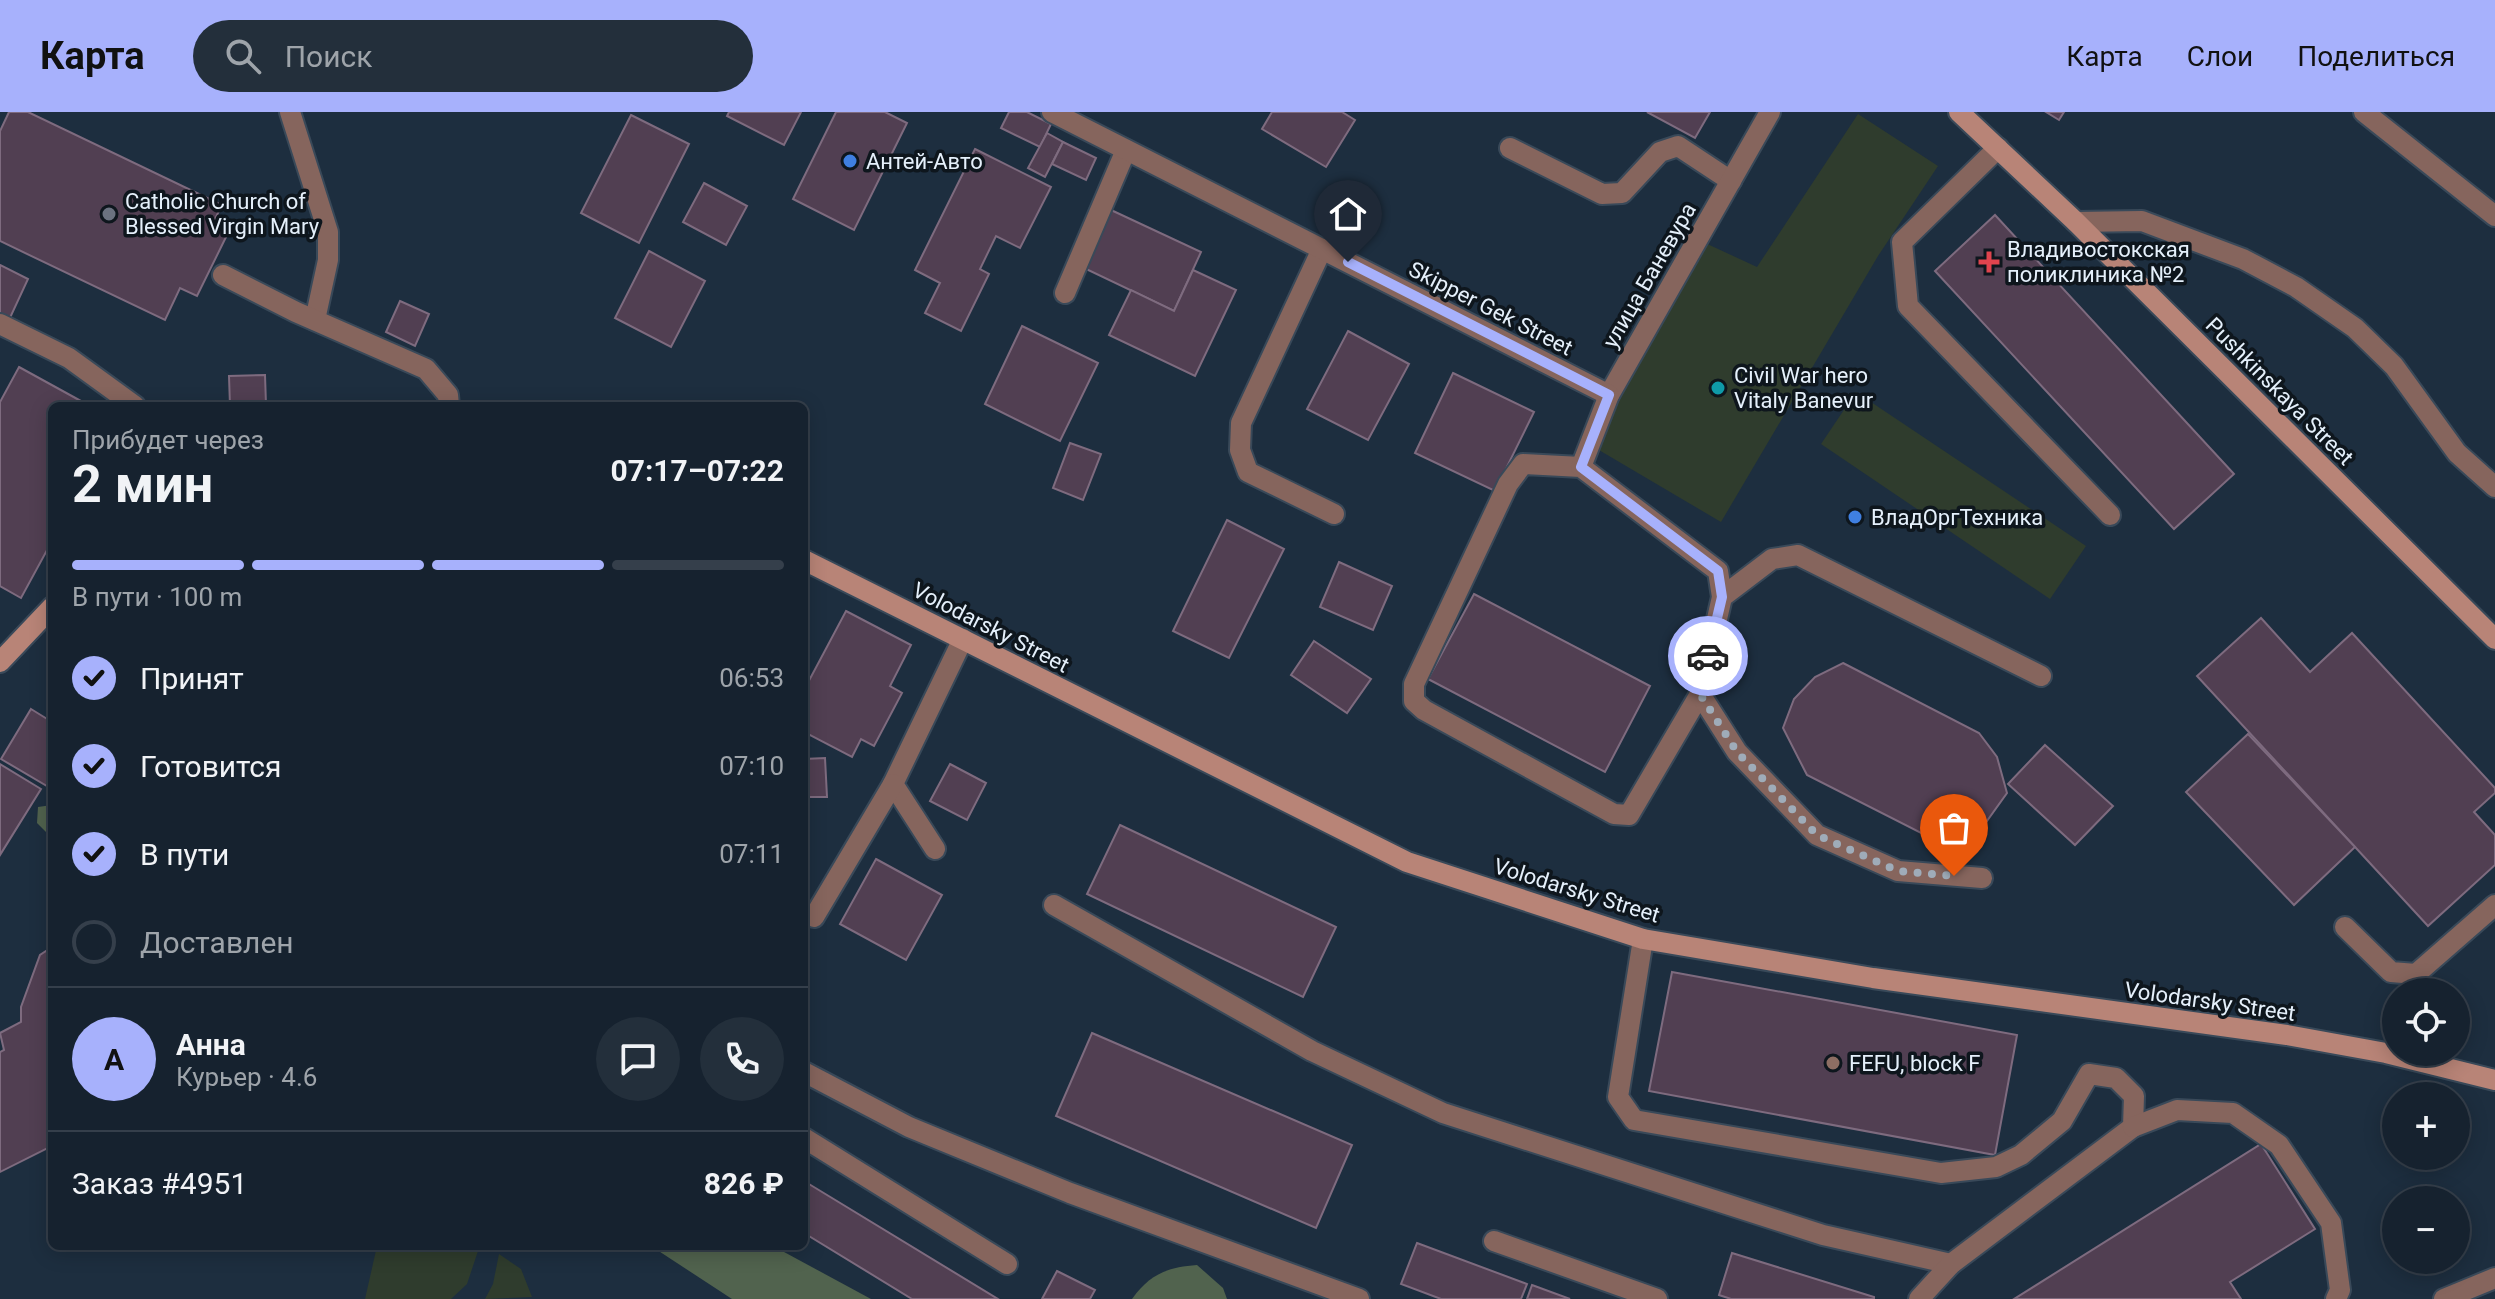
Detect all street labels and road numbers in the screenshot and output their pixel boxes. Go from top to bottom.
street label: улица Баневура [1598,198,1701,352]
street label: Skipper Gek Street [1405,256,1577,360]
street label: Pushkinskaya Street [2201,312,2359,470]
street label: Volodarsky Street [908,577,1073,678]
street label: Volodarsky Street [1491,853,1663,928]
street label: Volodarsky Street [2123,977,2297,1026]

